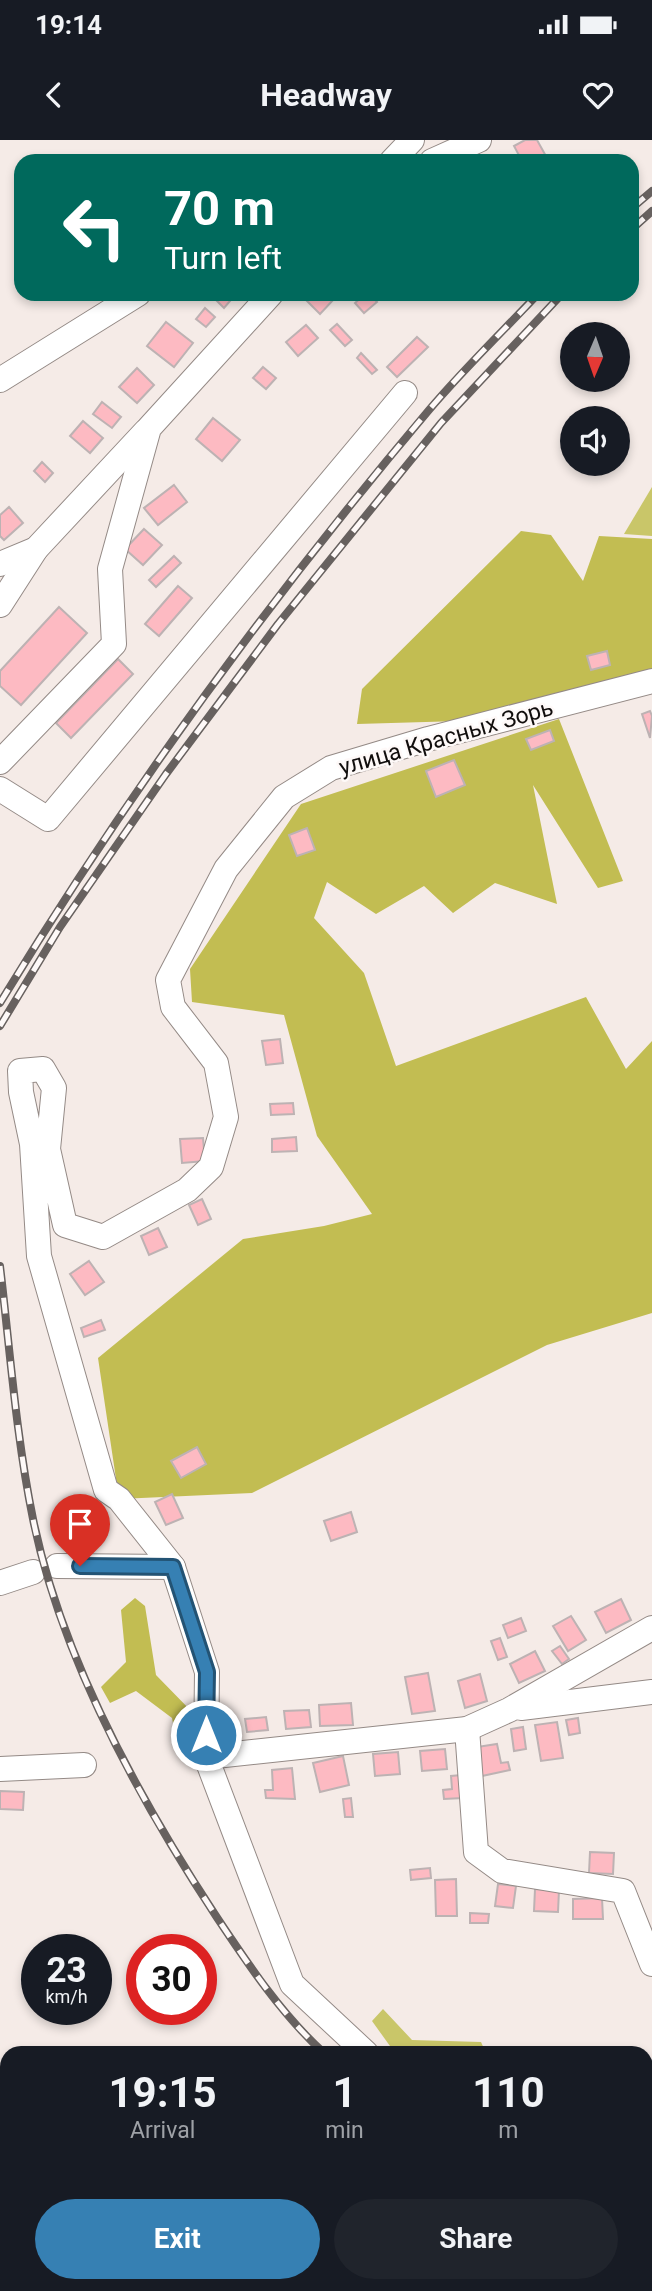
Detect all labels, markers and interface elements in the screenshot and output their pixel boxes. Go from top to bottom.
text: 19:14 [35,10,102,40]
icon: back [35,76,73,114]
text: Headway [260,76,392,114]
icon: heart [579,76,617,114]
text: 70 m [164,180,275,237]
icon: left [49,182,140,273]
text: Turn left [164,239,282,277]
north arrow [560,322,630,392]
map controls [560,322,630,476]
button: sound [560,406,630,476]
street label: улица Красных Зорь [336,694,556,781]
pin [50,1494,110,1566]
icon: arrive [61,1505,99,1543]
position arrow [169,1698,243,1772]
speed limit sign: 30 [126,1934,217,2025]
text: 23 [46,1950,87,1991]
text: km/h [45,1986,88,2007]
text: 19:15 [109,2068,217,2117]
text: 1 [332,2068,357,2117]
text: 110 [472,2068,545,2117]
text: Arrival [130,2117,195,2144]
text: min [325,2117,364,2144]
text: m [498,2117,518,2144]
button: Exit [35,2199,320,2279]
button: Share [334,2199,618,2279]

